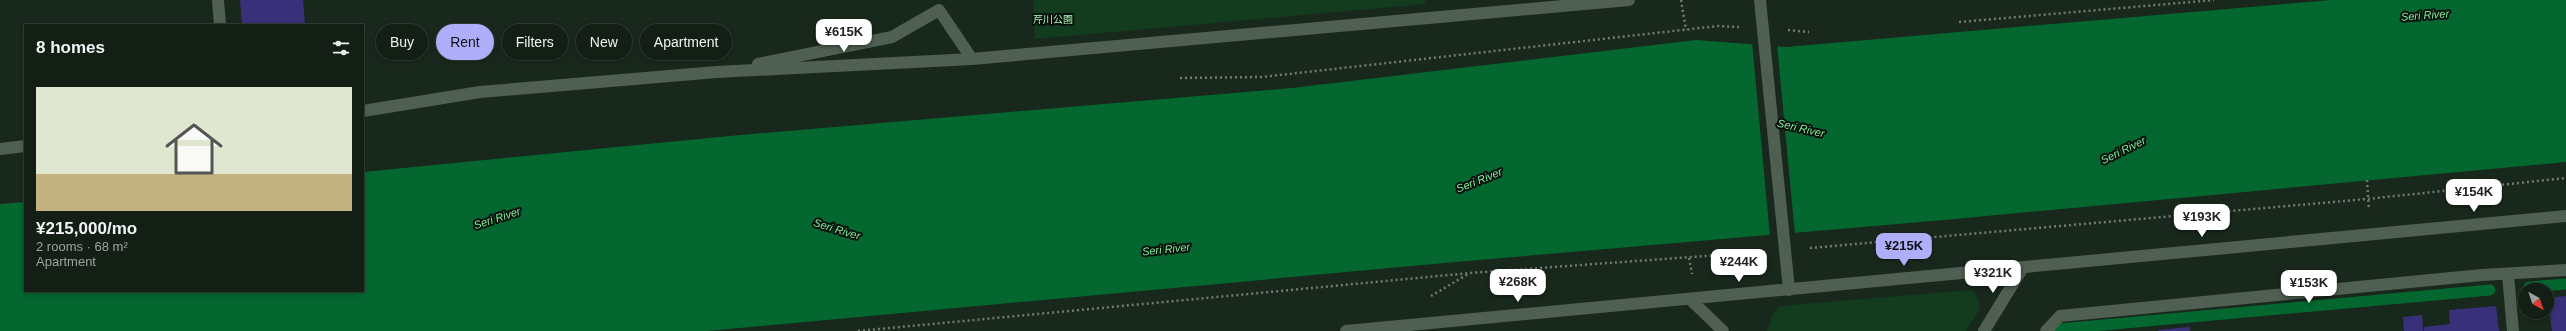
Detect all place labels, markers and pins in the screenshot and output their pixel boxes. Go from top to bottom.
pin: ¥615K [816,19,872,53]
pin: ¥154K [2446,179,2502,213]
pin: ¥193K [2174,204,2230,238]
pin: ¥215K [1876,233,1932,267]
pin: ¥244K [1711,249,1767,283]
pin: ¥321K [1965,260,2021,294]
pin: ¥268K [1490,269,1546,303]
pin: ¥153K [2281,270,2337,304]

